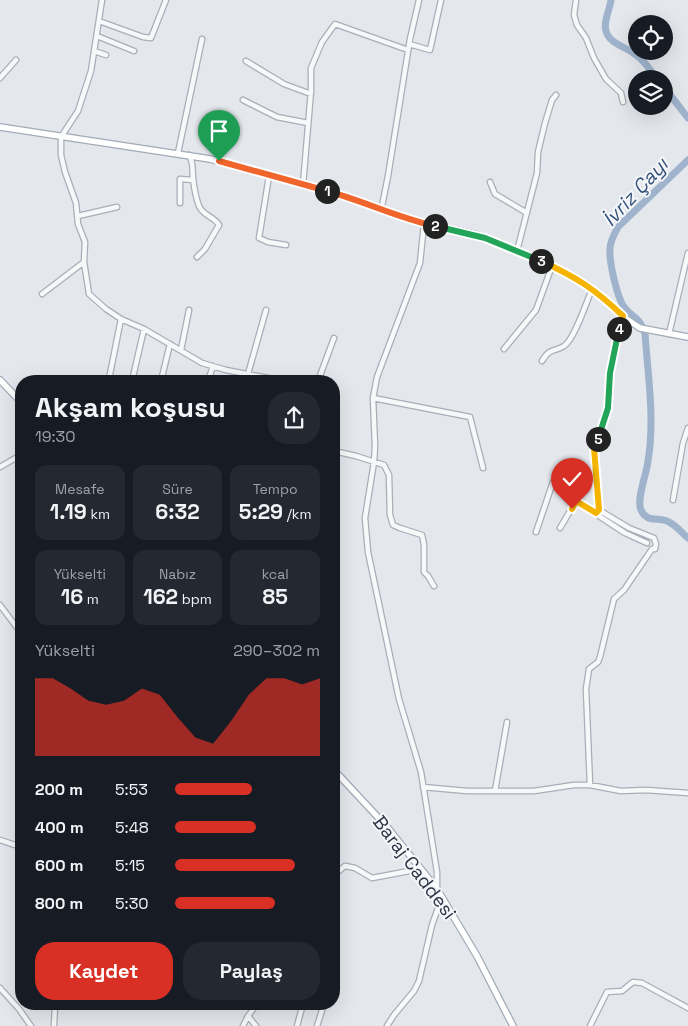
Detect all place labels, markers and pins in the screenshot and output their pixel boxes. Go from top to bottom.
pin [198,110,240,161]
pin: 1 [314,178,340,204]
pin: 2 [422,214,448,238]
pin: 3 [528,248,554,274]
pin: 4 [606,316,632,342]
pin: 5 [586,426,610,452]
pin [551,458,593,509]

